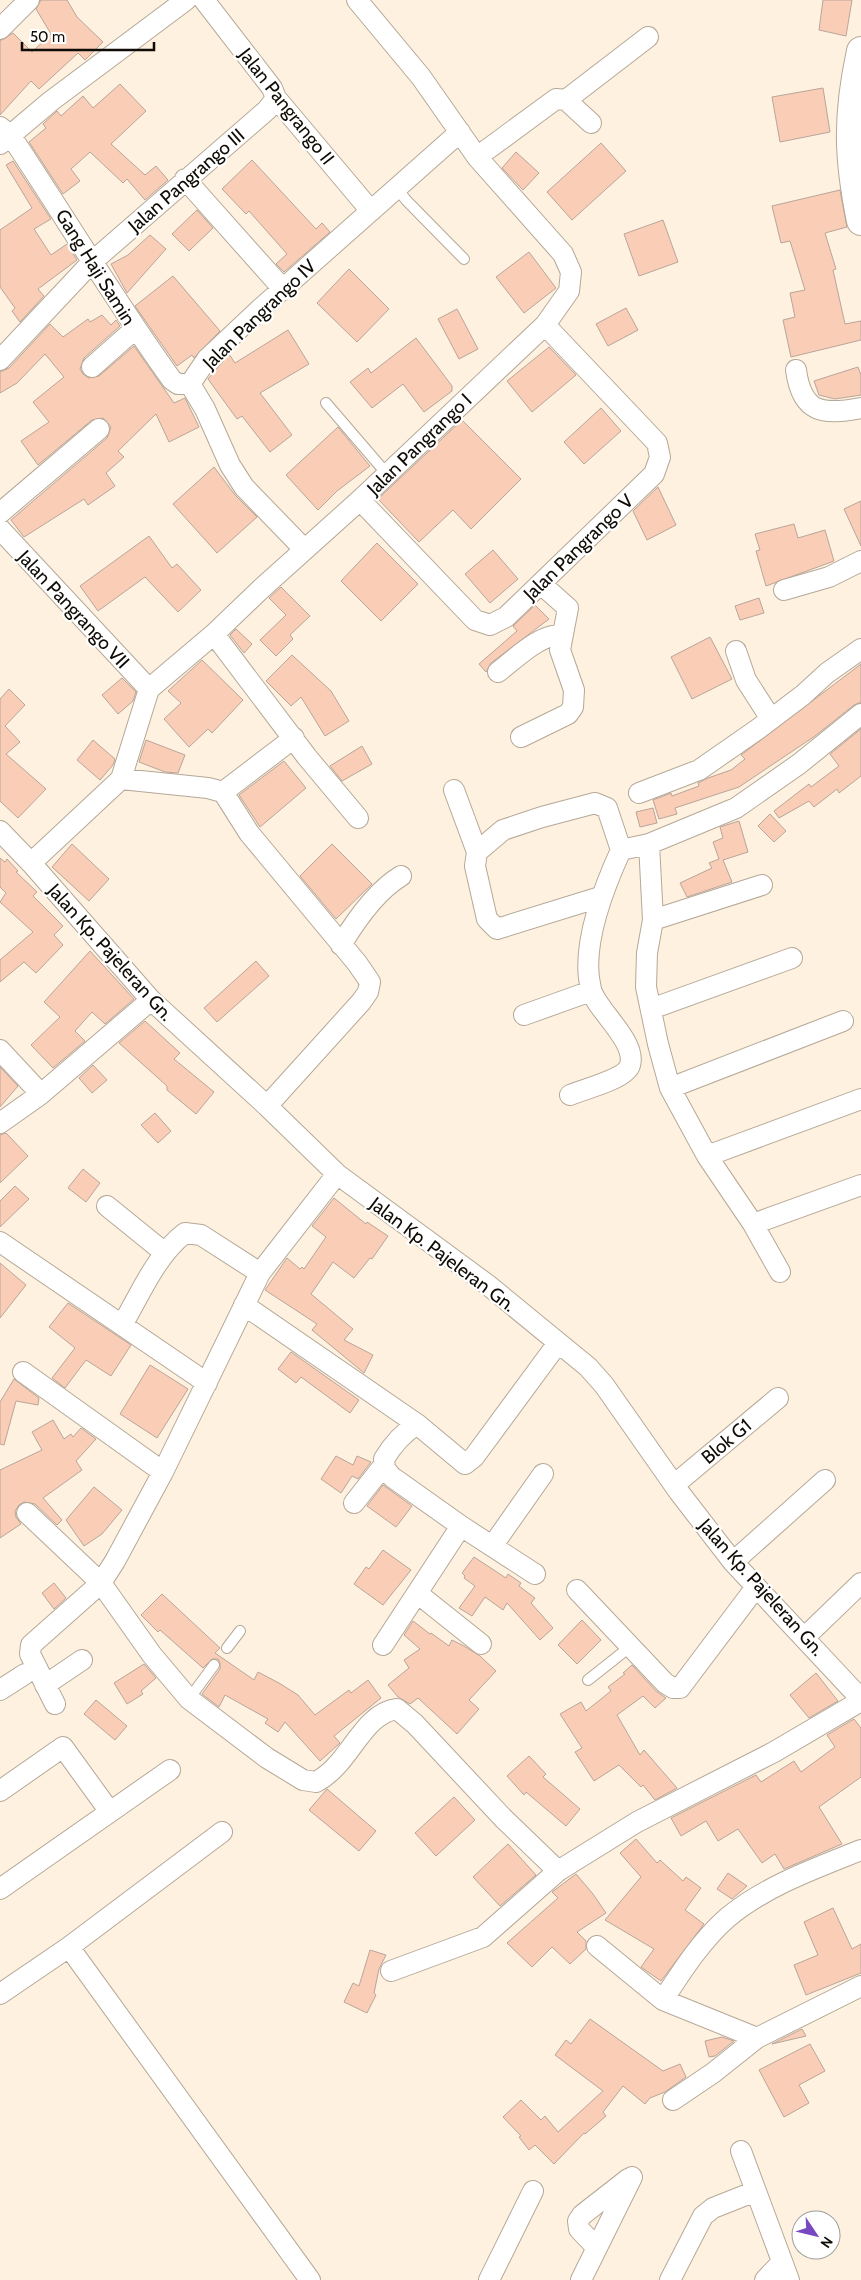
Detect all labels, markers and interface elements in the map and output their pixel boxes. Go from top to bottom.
scale bar [22,20,155,52]
text: 50 m [30,28,65,46]
street label: Jalan Pangrango II [233,43,339,169]
street label: Jalan Pangrango III [123,124,249,238]
street label: Gang Haji Samin [51,205,140,330]
street label: Jalan Pangrango IV [197,254,321,375]
street label: Jalan Pangrango I [361,389,477,501]
street label: Jalan Pangrango V [518,489,638,606]
street label: Jalan Pangrango VII [12,545,134,673]
street label: Jalan Kp. Pajeleran Gn. [42,878,178,1026]
street label: Jalan Kp. Pajeleran Gn. [364,1191,520,1317]
street label: Blok G1 [697,1414,756,1469]
street label: Jalan Kp. Pajeleran Gn. [693,1513,829,1661]
north arrow [791,2210,841,2260]
text: N [816,2233,837,2252]

